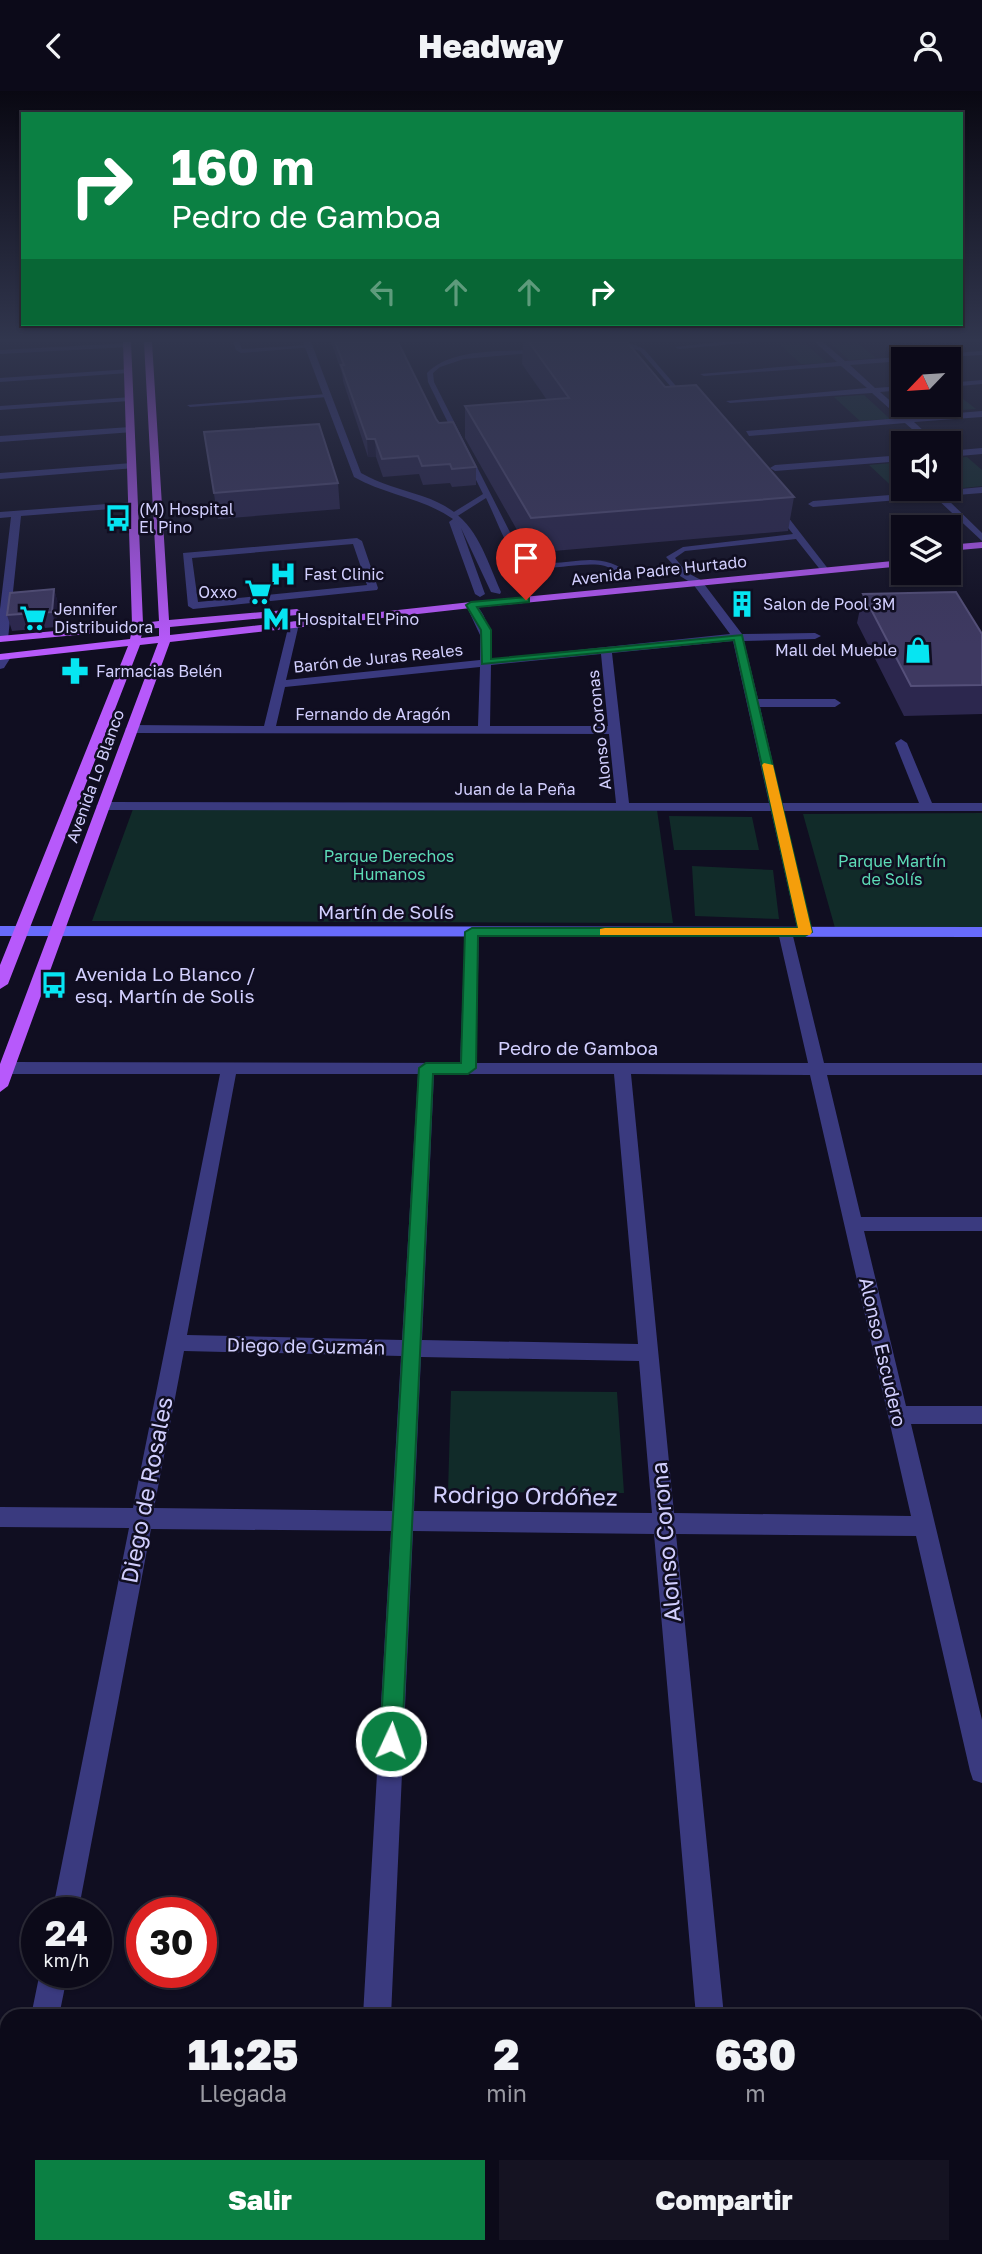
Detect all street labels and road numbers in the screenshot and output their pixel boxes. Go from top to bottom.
street label: Avenida Padre Hurtado [570,551,748,589]
street label: Barón de Juras Reales [292,639,464,677]
street label: Alonso Coronas [583,669,615,791]
street label: Fernando de Aragón [295,704,451,724]
street label: Avenida Lo Blanco [62,707,128,845]
street label: Juan de la Peña [454,779,576,799]
street label: Martín de Solís [318,900,454,923]
street label: Pedro de Gamboa [498,1036,658,1059]
street label: Alonso Escudero [855,1275,912,1429]
street label: Diego de Guzmán [227,1333,385,1358]
street label: Diego de Rosales [114,1394,178,1586]
street label: Alonso Corona [644,1461,686,1623]
street label: Rodrigo Ordóñez [432,1479,618,1511]

